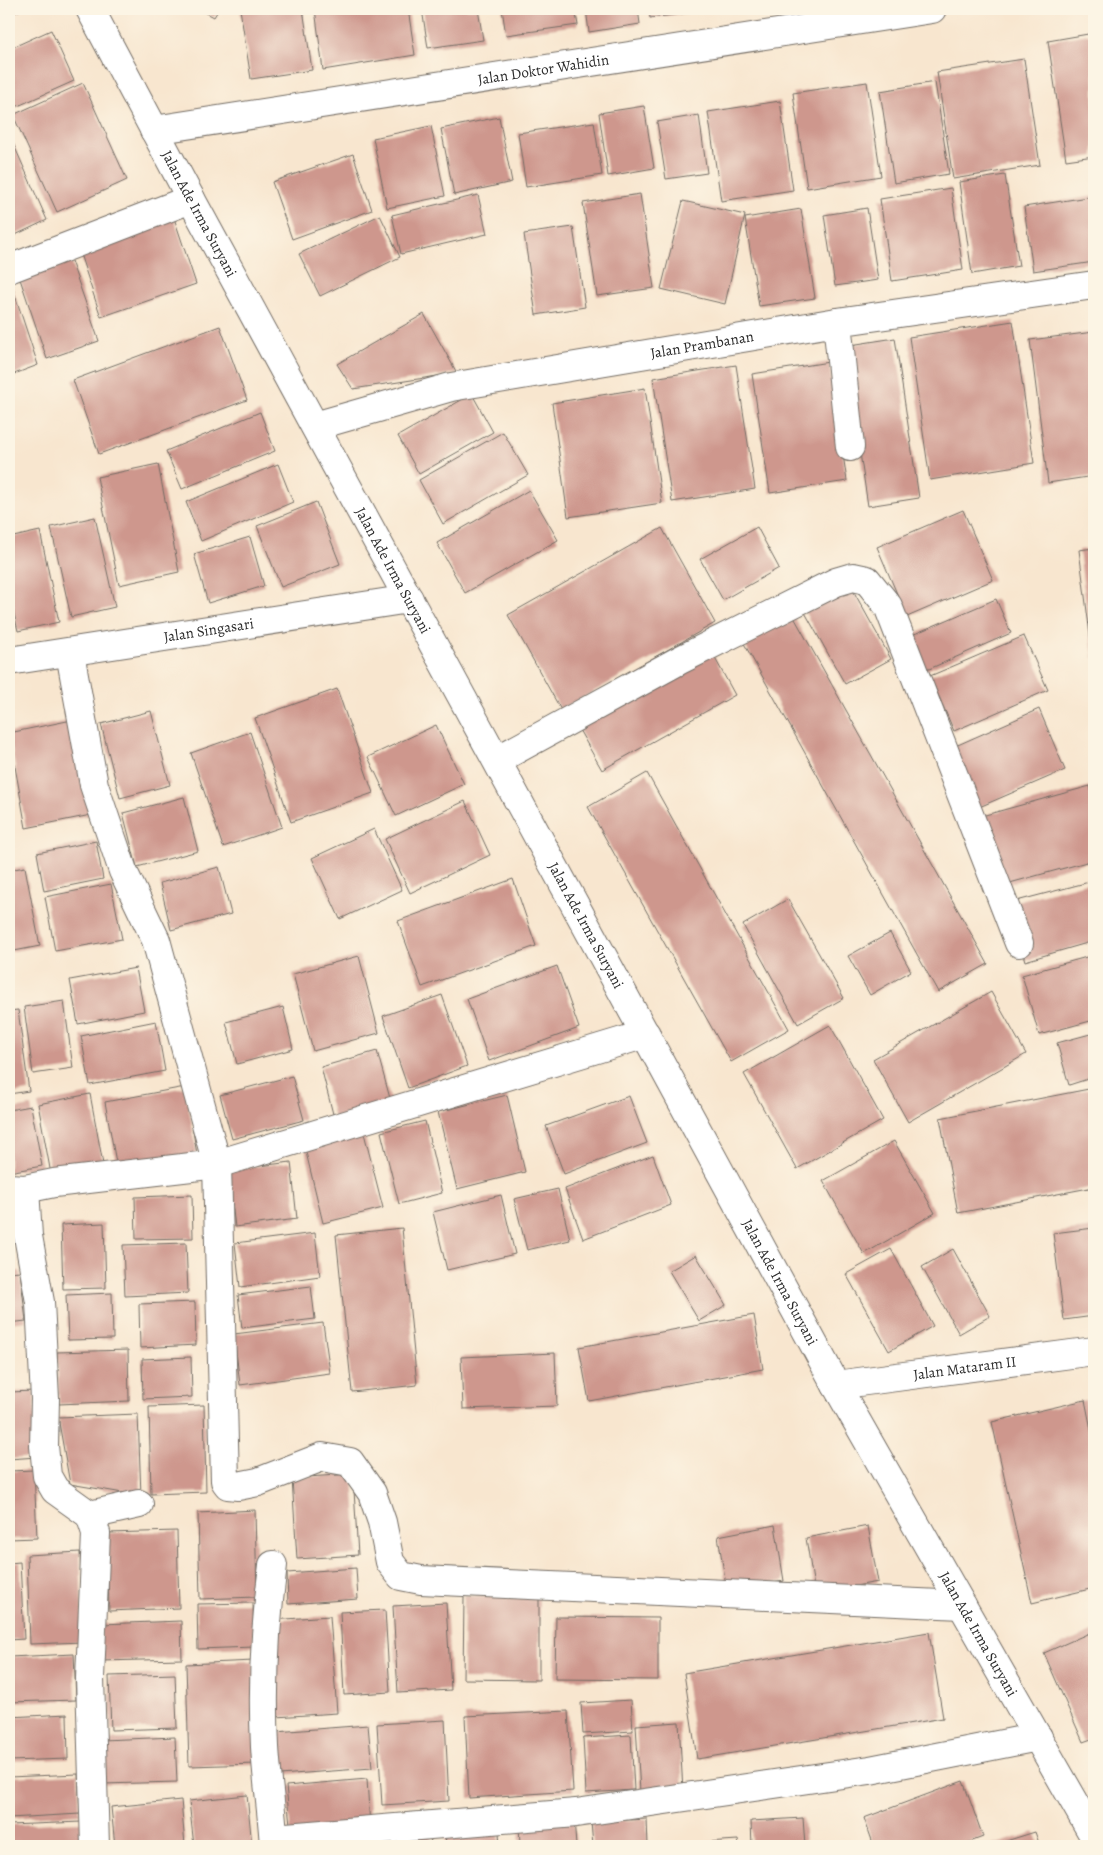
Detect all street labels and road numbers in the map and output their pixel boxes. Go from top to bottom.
street label: Jalan Doktor Wahidin [476,49,610,90]
street label: Jalan Ade Irma Suryani [157,147,242,281]
street label: Jalan Prambanan [649,326,755,363]
street label: Jalan Ade Irma Suryani [351,504,436,637]
street label: Jalan Singasari [162,613,255,647]
street label: Jalan Ade Irma Suryani [544,859,629,992]
street label: Jalan Ade Irma Suryani [737,1215,823,1349]
street label: Jalan Mataram II [912,1351,1018,1385]
street label: Jalan Ade Irma Suryani [935,1568,1022,1700]

